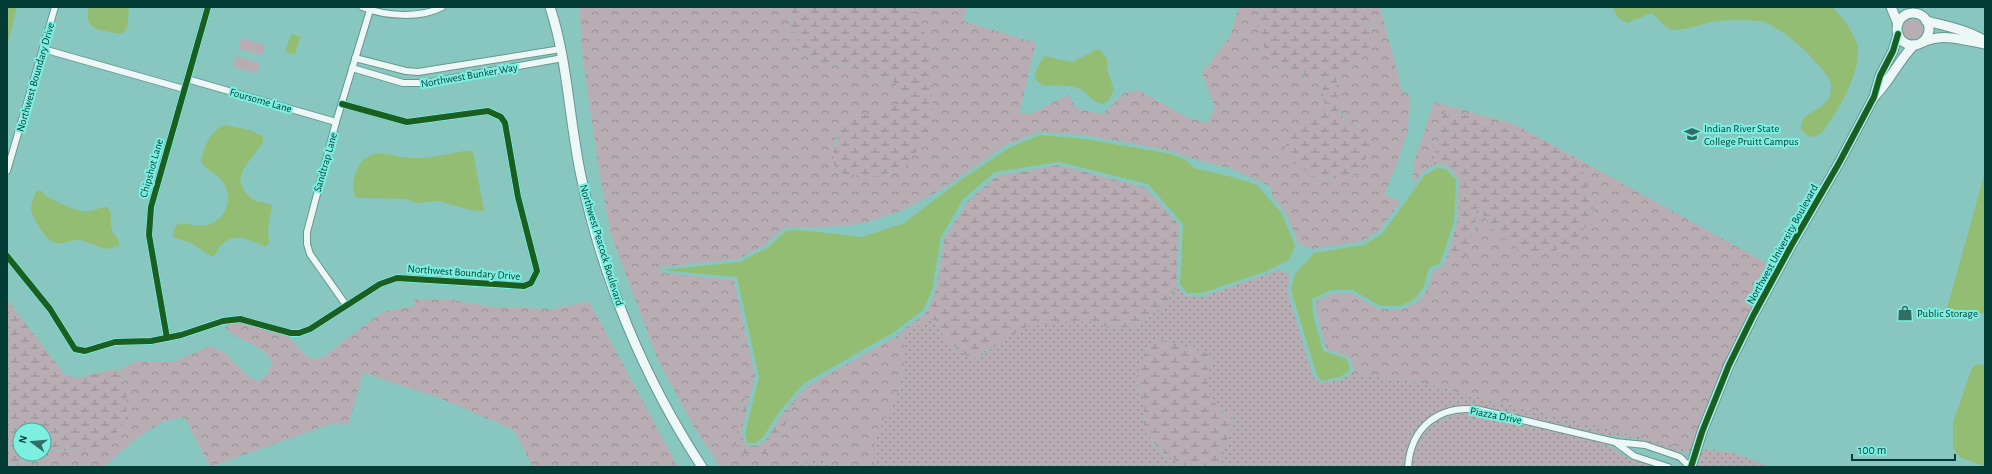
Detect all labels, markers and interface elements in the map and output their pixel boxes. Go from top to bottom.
street label: Northwest Boundary Drive [15,21,56,133]
street label: Northwest Bunker Way [420,62,519,89]
street label: Foursome Lane [228,86,293,115]
place label: Indian River State College Pruitt Campus [1704,123,1799,147]
school or university icon: Indian River State College Pruitt Campus [1683,125,1701,143]
street label: Sandtrap Lane [312,131,339,193]
street label: Chipshot Lane [138,138,165,199]
street label: Northwest University Boulevard [1745,182,1820,306]
street label: Northwest Peacock Boulevard [578,183,625,307]
street label: Northwest Boundary Drive [407,263,521,282]
shop icon: Public Storage [1896,304,1914,322]
place label: Public Storage [1917,308,1978,319]
street label: Piazza Drive [1469,405,1523,426]
north arrow [12,422,52,462]
text: N [17,434,29,445]
scale bar [1852,436,1955,462]
text: 100 m [1858,444,1886,456]

